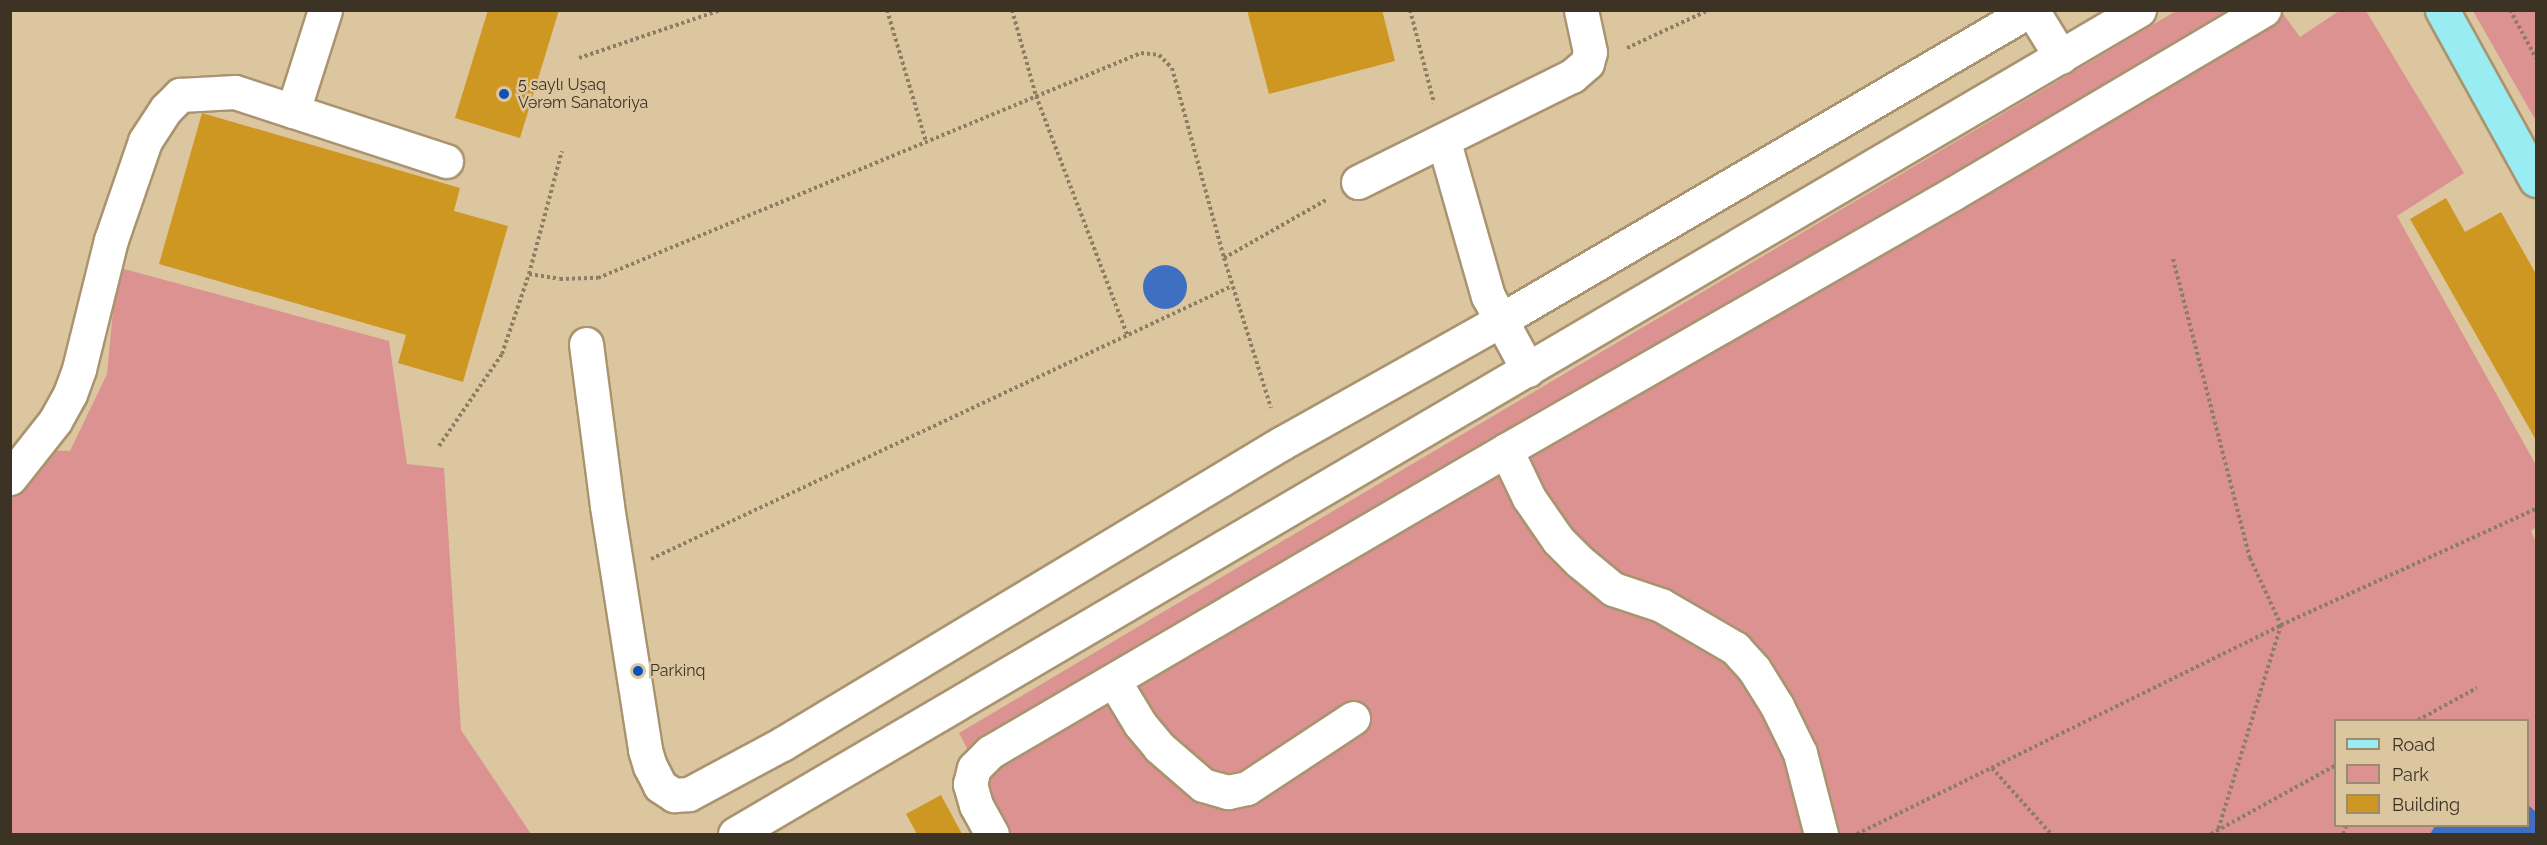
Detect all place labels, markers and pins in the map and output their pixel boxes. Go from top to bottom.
place label: 5 saylı Uşaq Vərəm Sanatoriya [518,75,648,113]
marker: 5 saylı Uşaq Vərəm Sanatoriya [495,85,513,103]
place label: Parkinq [650,661,705,681]
marker: Parkinq [631,664,645,678]

